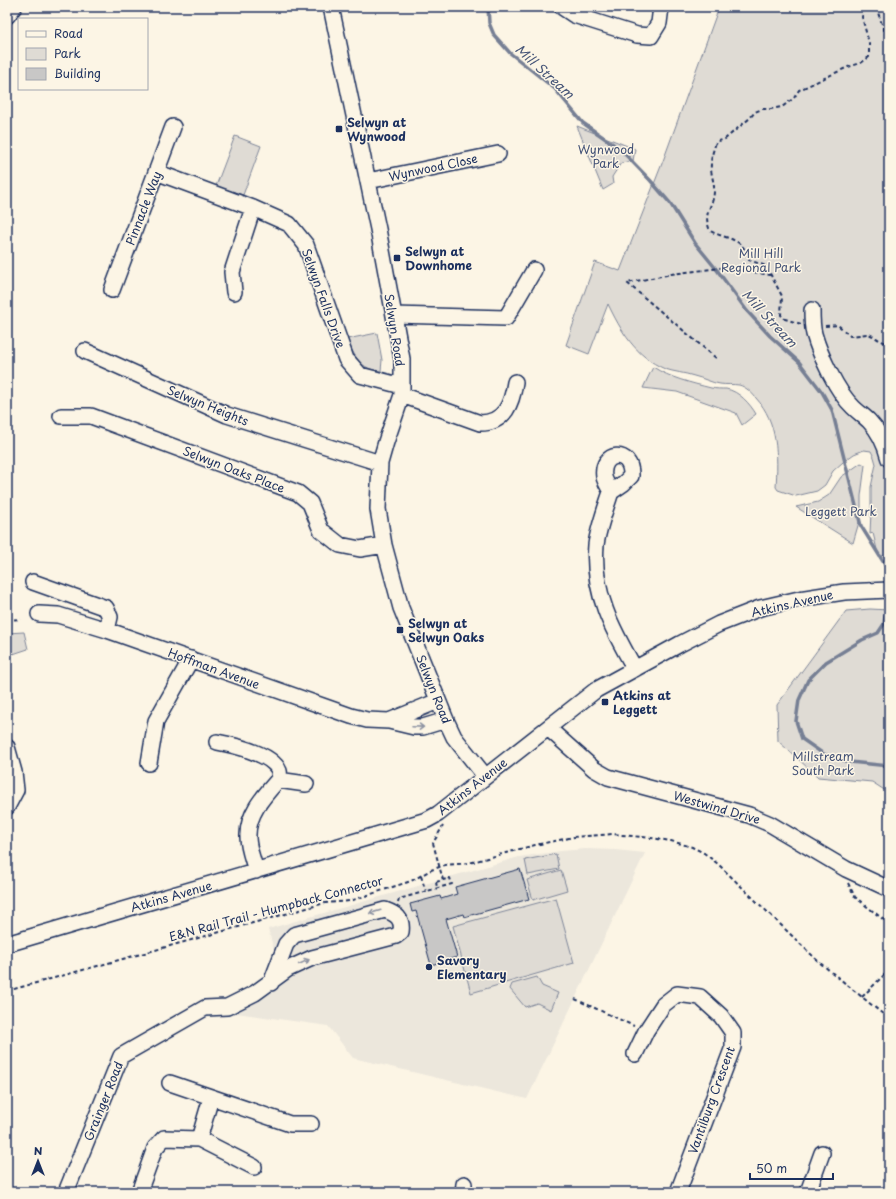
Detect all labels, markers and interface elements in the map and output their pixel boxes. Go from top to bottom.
legend [18,18,148,90]
text: Road [54,24,83,42]
water label: Mill Stream [511,39,579,103]
text: Park [54,44,81,62]
text: Building [54,64,101,82]
place label: Selwyn at Wynwood [347,113,407,145]
marker: Selwyn at Wynwood [334,124,344,134]
park label: Wynwood Park [578,140,634,172]
street label: Wynwood Close [387,149,479,185]
street label: Pinnacle Way [121,168,165,248]
place label: Selwyn at Downhome [405,242,472,274]
park label: Mill Hill Regional Park [721,244,801,276]
street label: Selwyn Falls Drive [298,246,350,350]
marker: Selwyn at Downhome [392,253,402,263]
water label: Mill Stream [738,285,803,352]
street label: Selwyn Road [380,292,410,368]
street label: Selwyn Heights [164,380,252,430]
street label: Selwyn Oaks Place [180,441,288,497]
park label: Leggett Park [805,502,877,520]
street label: Atkins Avenue [749,585,835,621]
place label: Selwyn at Selwyn Oaks [408,614,485,646]
marker: Selwyn at Selwyn Oaks [395,625,405,635]
street label: Hoffman Avenue [166,643,263,693]
street label: Selwyn Road [412,652,456,726]
place label: Atkins at Leggett [613,686,671,718]
marker: Atkins at Leggett [600,697,610,707]
one-way arrow [411,723,424,730]
park label: Millstream South Park [792,747,854,779]
street label: Atkins Avenue [433,753,511,819]
street label: Westwind Drive [671,786,763,828]
street label: E&N Rail Trail - Humpback Connector [167,871,385,945]
street label: Atkins Avenue [128,876,214,916]
one-way arrow [369,909,382,916]
place label: Savory Elementary [437,951,506,983]
one-way arrow [297,958,309,965]
marker: Savory Elementary [424,962,434,972]
street label: Vantilburg Crescent [683,1044,739,1156]
street label: Grainger Road [79,1059,127,1143]
north arrow [18,1141,58,1181]
text: N [34,1142,43,1159]
scale bar [750,1155,833,1181]
text: 50 m [756,1159,787,1177]

